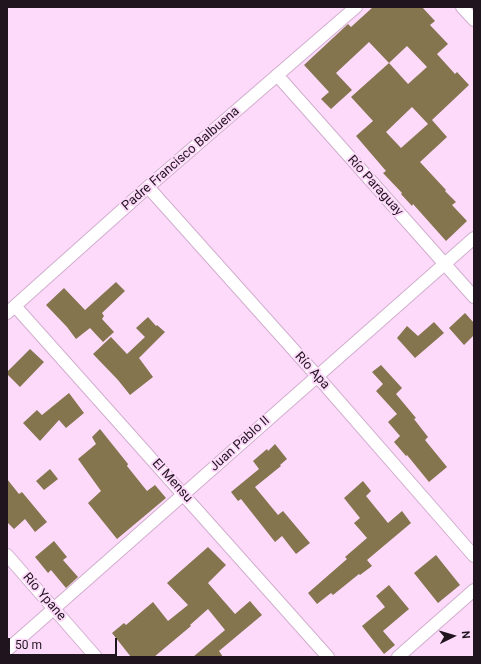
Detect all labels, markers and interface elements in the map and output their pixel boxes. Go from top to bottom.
street label: Padre Francisco Balbuena [119,104,243,214]
street label: Río Paraguay [344,153,406,219]
street label: Río Apa [291,349,333,393]
street label: Juan Pablo II [207,413,273,475]
street label: El Mensu [148,456,196,506]
street label: Río Ypane [19,570,69,624]
north arrow [433,616,473,656]
scale bar [10,630,119,656]
text: N [459,630,472,639]
text: 50 m [15,638,42,652]

